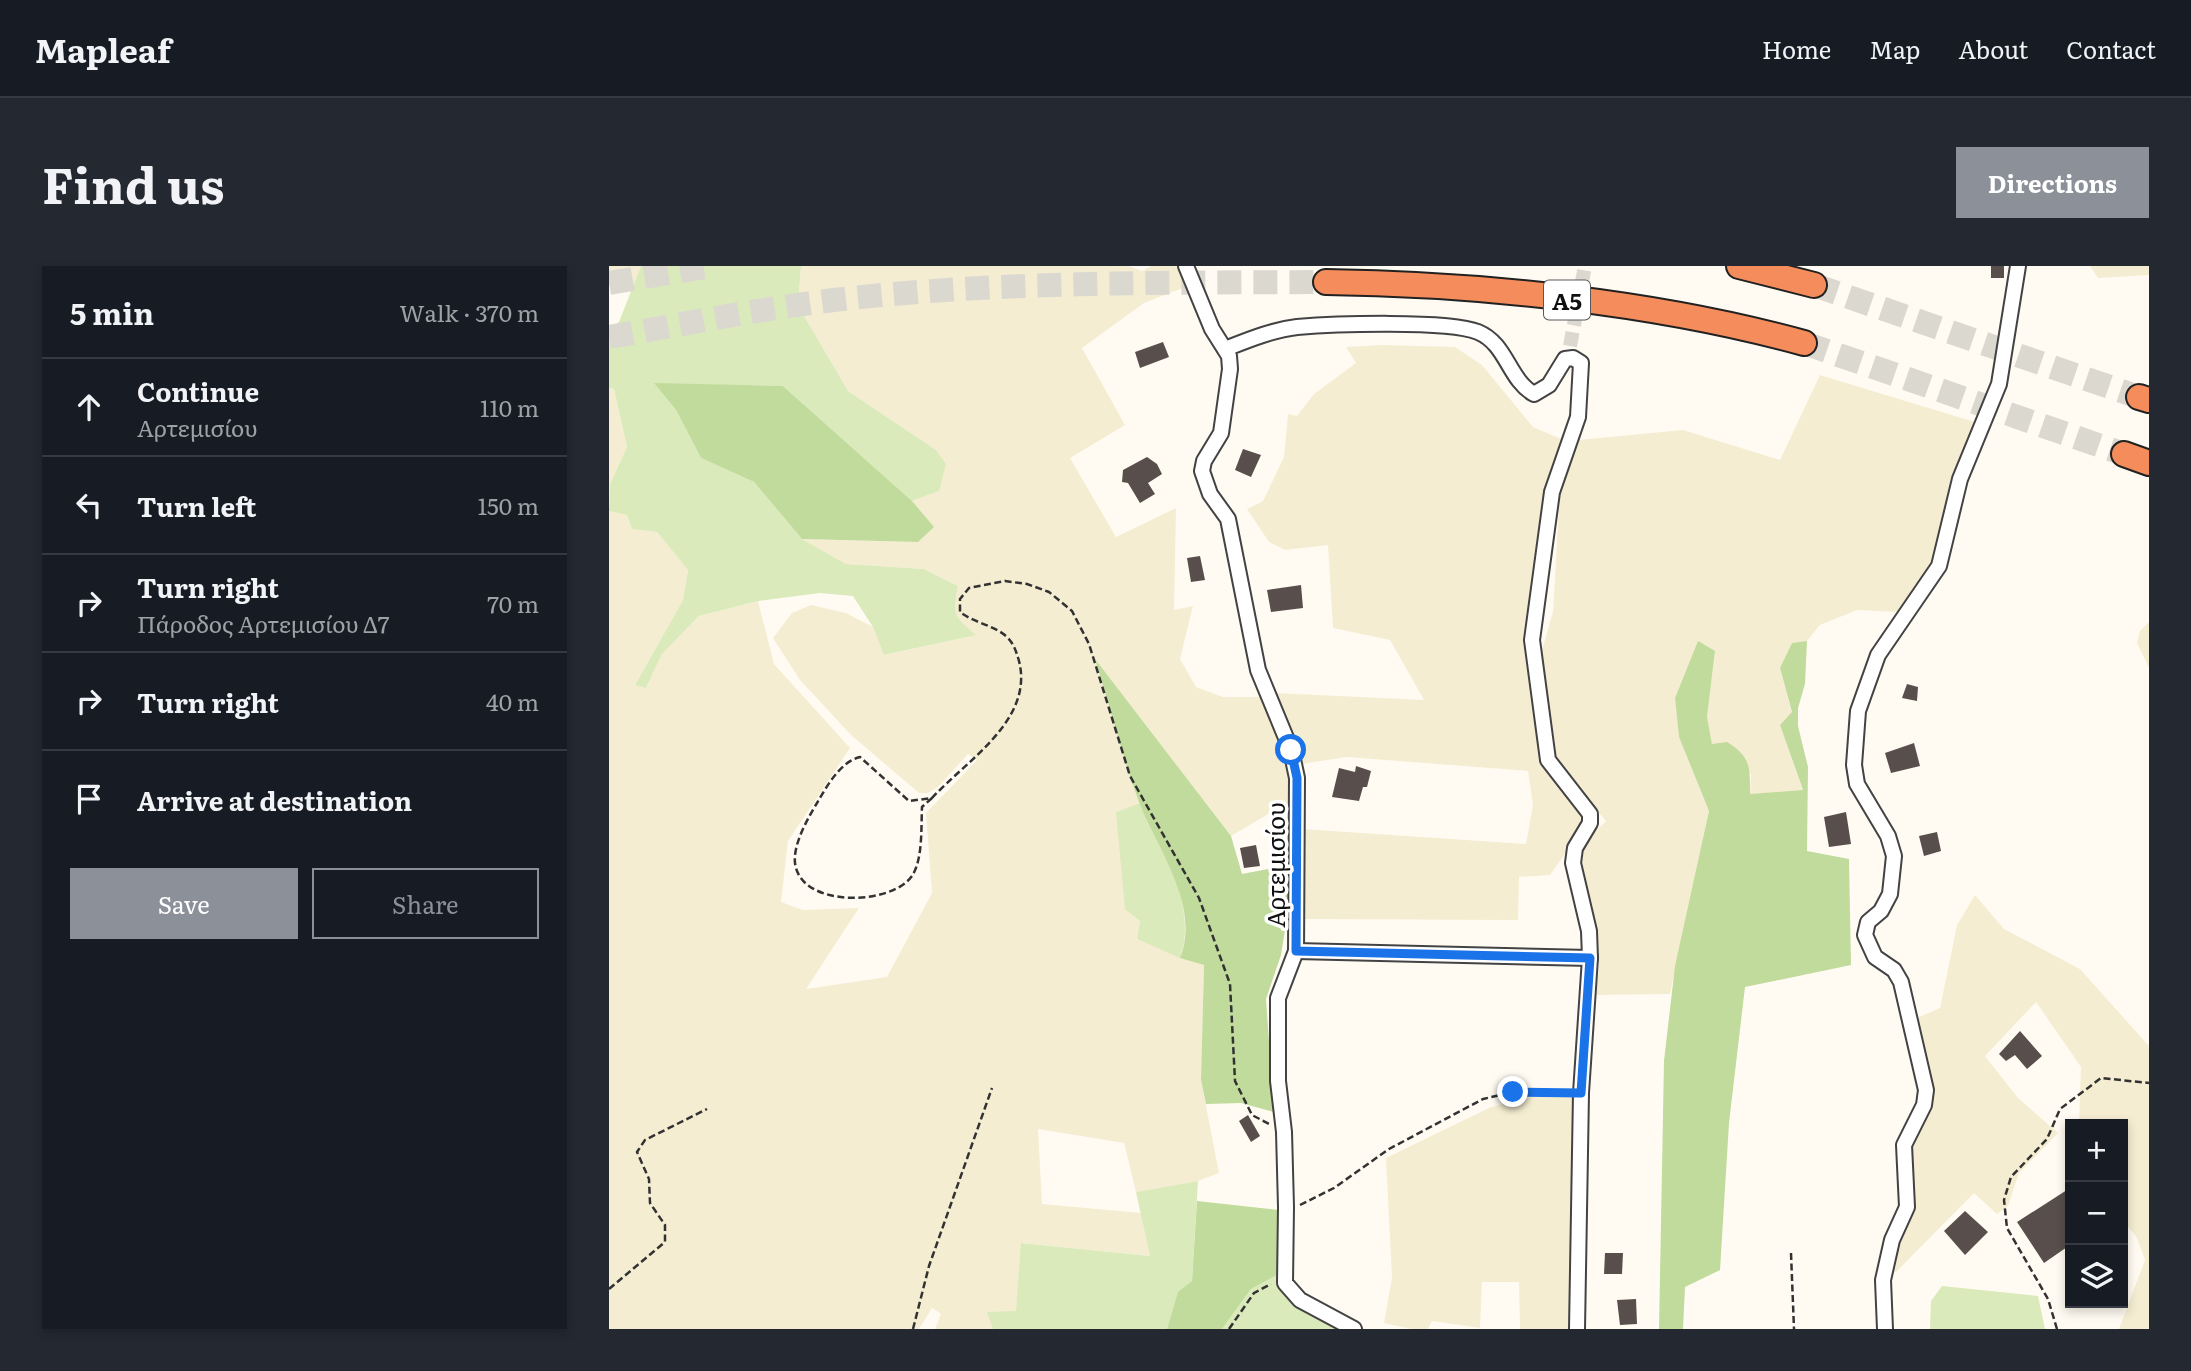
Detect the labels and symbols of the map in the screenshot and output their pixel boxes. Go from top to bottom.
road number: Α5 [1544,280,1590,320]
route start [1275,734,1306,765]
street label: Αρτεμισίου [1257,802,1292,928]
route end [1497,1076,1528,1107]

